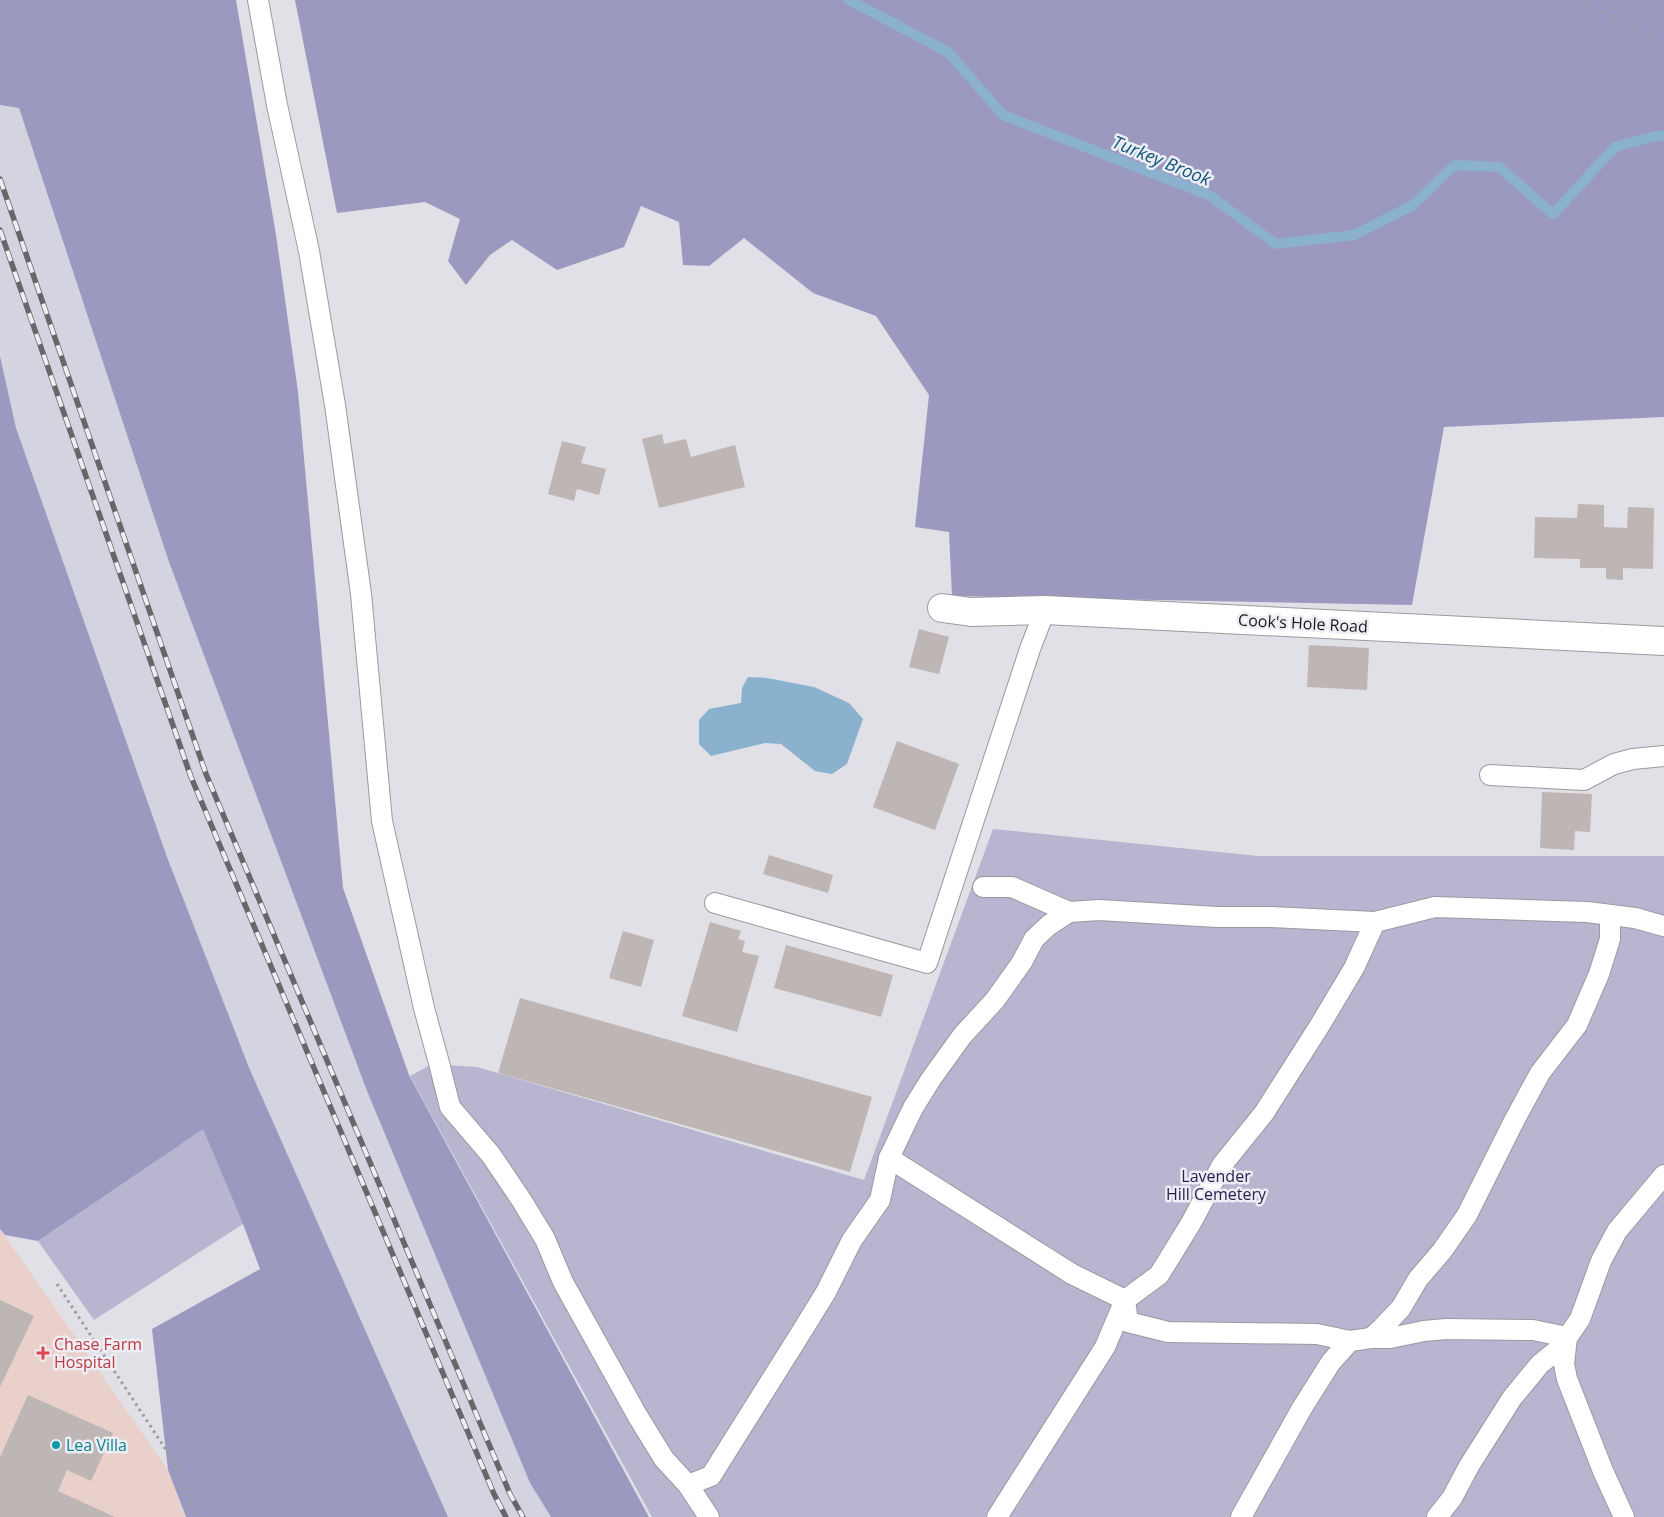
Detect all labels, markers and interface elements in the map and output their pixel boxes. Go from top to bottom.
water label: Turkey Brook [1109,129,1216,191]
street label: Cook's Hole Road [1238,609,1368,637]
park label: Lavender Hill Cemetery [1166,1165,1267,1205]
place label: Chase Farm Hospital [54,1333,142,1373]
marker: Chase Farm Hospital [36,1346,50,1360]
place label: Lea Villa [66,1434,127,1456]
marker: Lea Villa [50,1439,62,1451]

